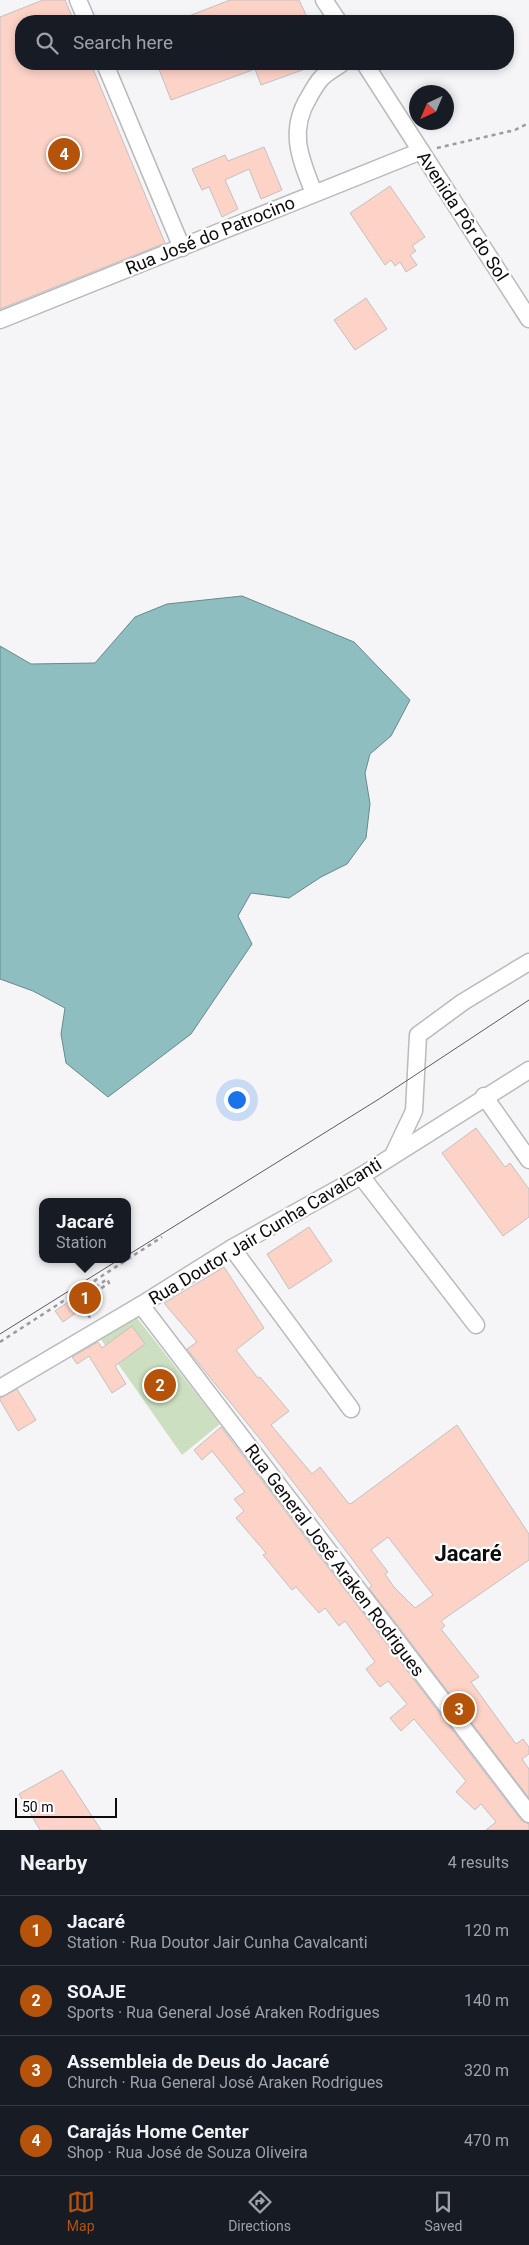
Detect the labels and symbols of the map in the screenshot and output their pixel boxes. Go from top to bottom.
north arrow [409,85,454,130]
pin: 4 [48,135,80,173]
street label: Avenida Pôr do Sol [413,147,513,285]
street label: Rua José do Patrocino [122,191,298,279]
your location [224,1087,250,1113]
street label: Rua Doutor Jair Cunha Cavalcanti [145,1153,385,1309]
pin: 1 [69,1279,101,1317]
pin: 2 [144,1366,176,1404]
street label: Rua General José Araken Rodrigues [241,1440,429,1680]
district label: Jacaré [434,1541,502,1566]
pin: 3 [443,1690,475,1728]
scale bar [15,1795,118,1818]

